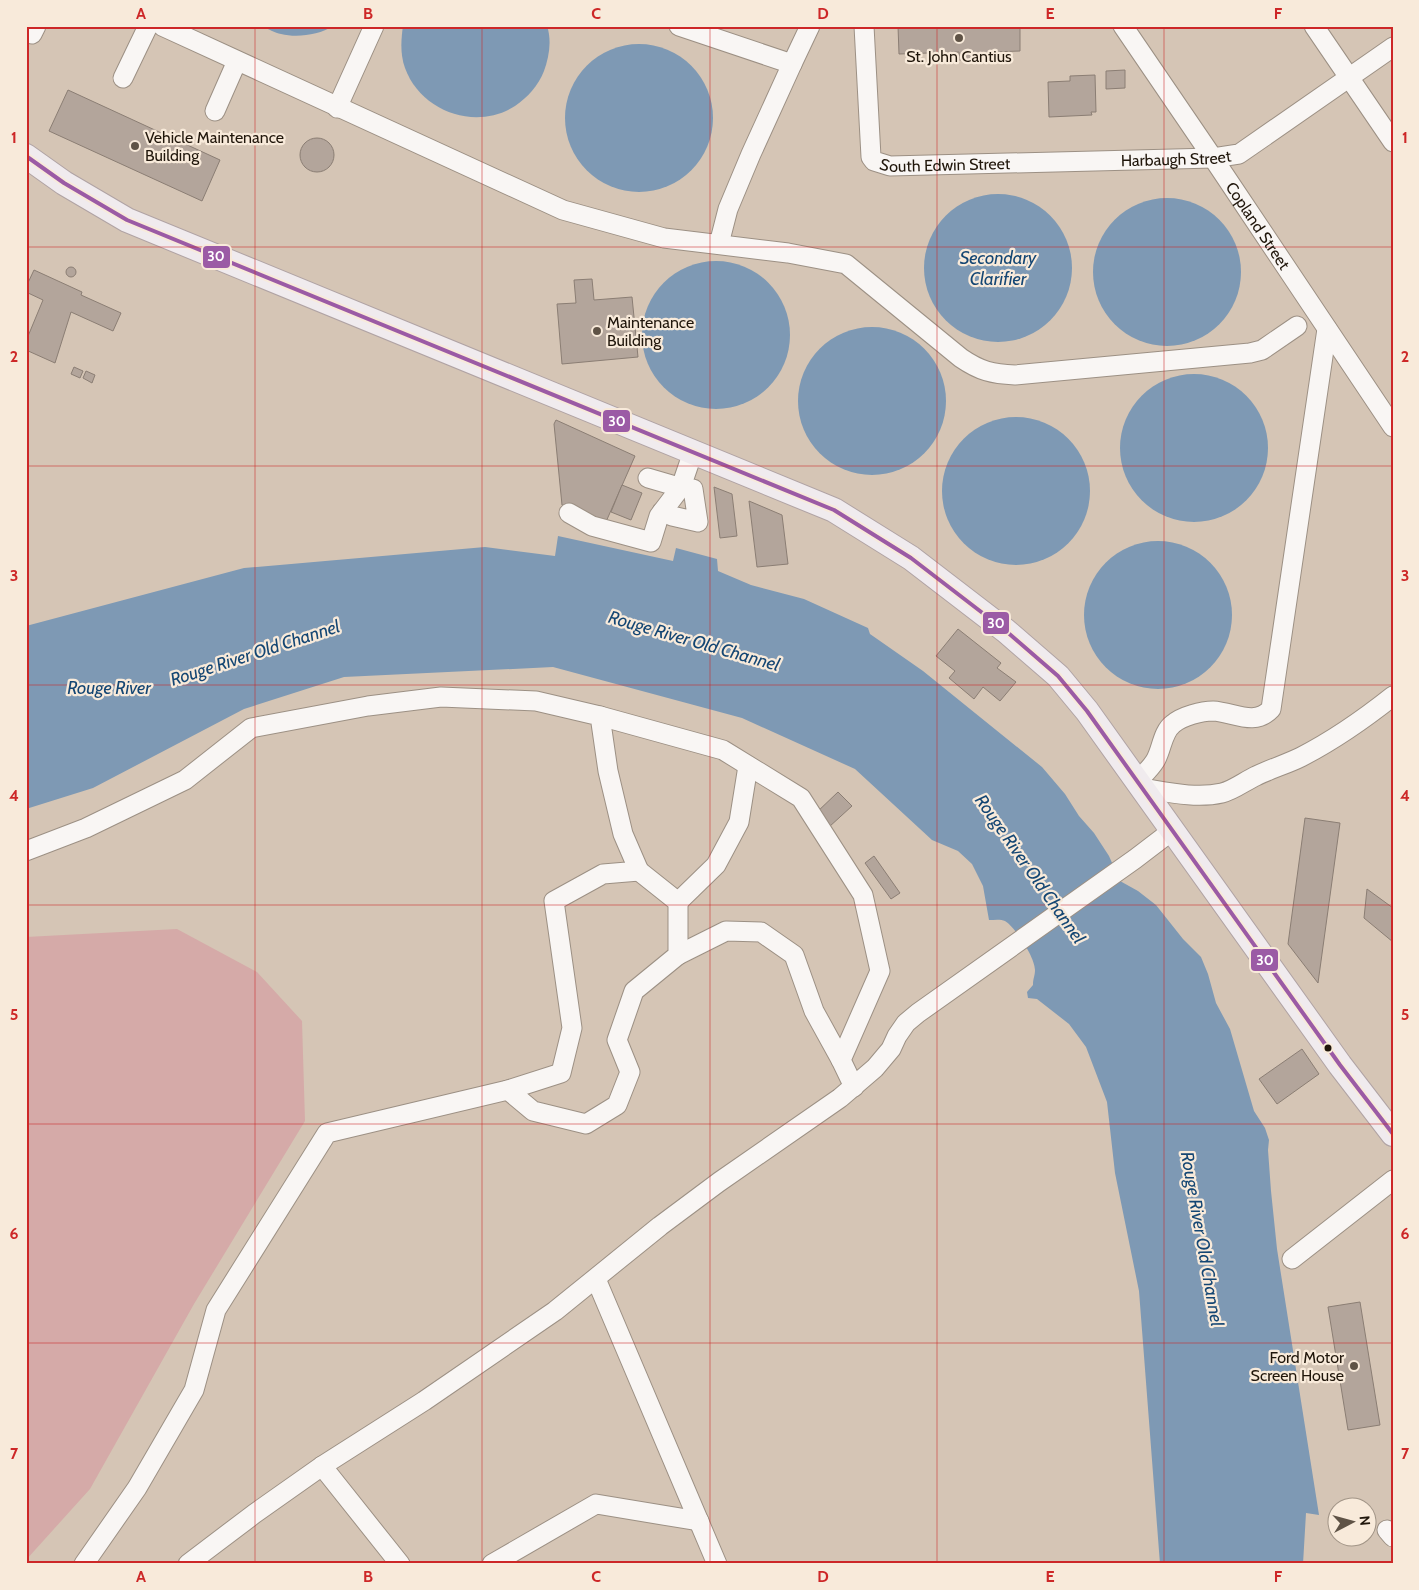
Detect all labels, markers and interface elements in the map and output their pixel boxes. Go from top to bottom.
text: A [136,4,146,23]
text: B [363,4,373,23]
text: C [591,4,601,23]
text: D [817,4,829,23]
text: E [1045,4,1055,23]
text: F [1274,4,1283,23]
marker: St. John Cantius [953,32,965,44]
place label: St. John Cantius [906,47,1012,66]
text: 1 [11,128,17,147]
place label: Vehicle Maintenance Building [145,128,284,165]
text: 1 [1402,128,1408,147]
marker: Vehicle Maintenance Building [129,140,141,152]
street label: Harbaugh Street [1121,146,1233,170]
street label: South Edwin Street [877,154,1011,176]
street label: Copland Street [1222,178,1294,274]
line badge: 30 [202,245,231,269]
text: 30 [207,247,225,265]
water label: Secondary Clarifier [960,247,1037,290]
place label: Maintenance Building [607,313,694,350]
marker: Maintenance Building [591,325,603,337]
text: 2 [10,347,18,366]
text: 2 [1401,347,1409,366]
line badge: 30 [602,409,631,433]
text: 30 [608,412,626,430]
text: 3 [10,566,18,585]
text: 3 [1401,566,1409,585]
water label: Rouge River Old Channel [606,606,783,676]
line badge: 30 [982,611,1010,635]
text: 30 [987,614,1005,632]
water label: Rouge River Old Channel [167,615,343,691]
water label: Rouge River [67,677,152,699]
text: 4 [9,786,19,805]
text: 4 [1400,786,1410,805]
water label: Rouge River Old Channel [970,790,1090,949]
line badge: 30 [1250,948,1279,972]
text: 30 [1256,951,1274,969]
text: 5 [10,1005,18,1024]
text: 5 [1401,1005,1409,1024]
unlabelled marker [1323,1043,1333,1053]
water label: Rouge River Old Channel [1176,1150,1228,1329]
text: 6 [10,1224,19,1243]
text: 6 [1401,1224,1410,1243]
place label: Ford Motor Screen House [1251,1348,1345,1385]
marker: Ford Motor Screen House [1348,1360,1360,1372]
text: 7 [10,1444,19,1463]
text: 7 [1401,1444,1410,1463]
north arrow [1326,1498,1376,1548]
text: N [1355,1515,1374,1527]
text: A [136,1567,146,1586]
text: B [363,1567,373,1586]
text: C [591,1567,601,1586]
text: D [817,1567,829,1586]
text: E [1045,1567,1055,1586]
text: F [1274,1567,1283,1586]

